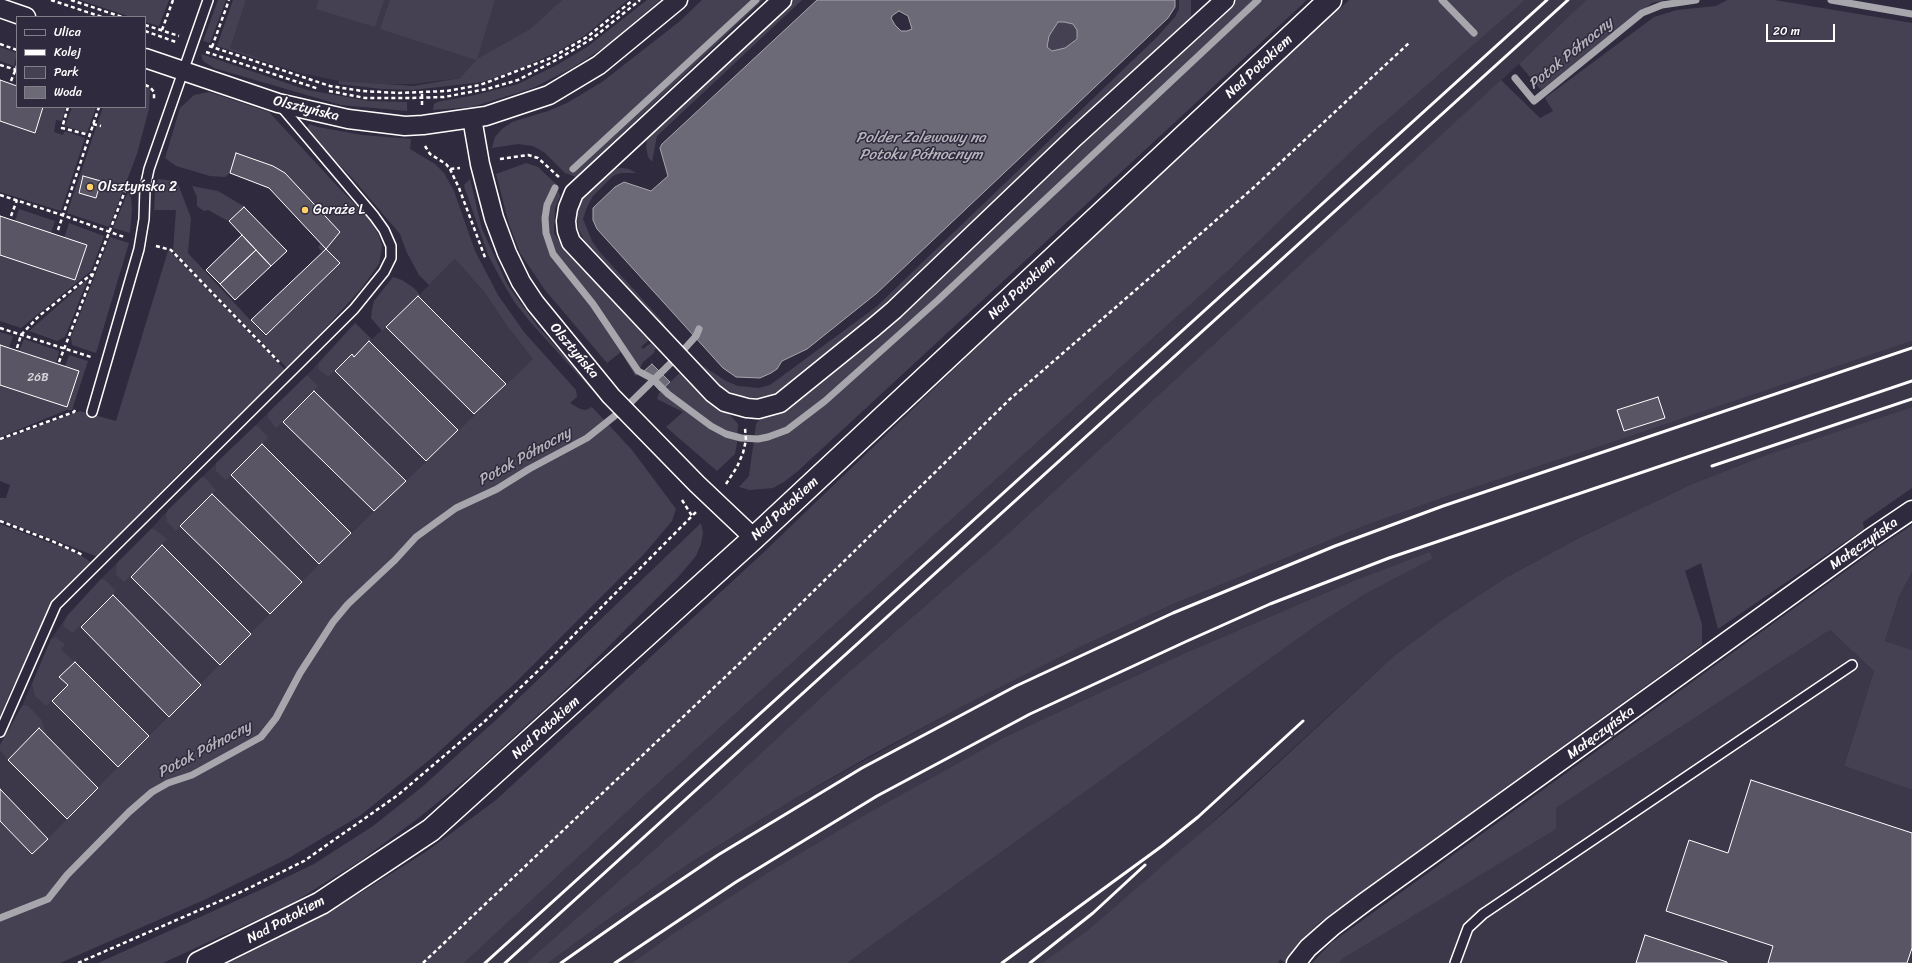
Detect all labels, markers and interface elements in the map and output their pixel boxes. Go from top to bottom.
water label: Potok Północny [1525,14,1617,94]
legend [16,16,146,108]
scale bar [1768,16,1837,42]
text: 20 m [1773,20,1800,42]
text: Ulica [54,21,81,43]
street label: Nad Potokiem [1222,32,1296,102]
text: Kolej [54,41,81,63]
text: Park [54,61,79,83]
text: Woda [54,81,82,103]
street label: Olsztyńska [271,93,341,125]
water label: Polder Zalewowy na Potoku Północnym [856,129,986,164]
place label: Olsztyńska 2 [98,179,177,195]
marker: Olsztyńska 2 [85,182,95,192]
place label: Garaże L [313,202,365,218]
marker: Garaże L [300,205,310,215]
street label: Nad Potokiem [985,253,1059,323]
street label: Olsztyńska [546,320,602,382]
house number: 26B [27,371,49,385]
water label: Potok Północny [475,424,575,490]
street label: Nad Potokiem [748,474,822,544]
street label: Małęczyńska [1827,514,1901,574]
street label: Nad Potokiem [508,693,584,763]
street label: Małęczyńska [1564,703,1638,763]
water label: Potok Północny [155,718,255,782]
street label: Nad Potokiem [244,892,328,948]

